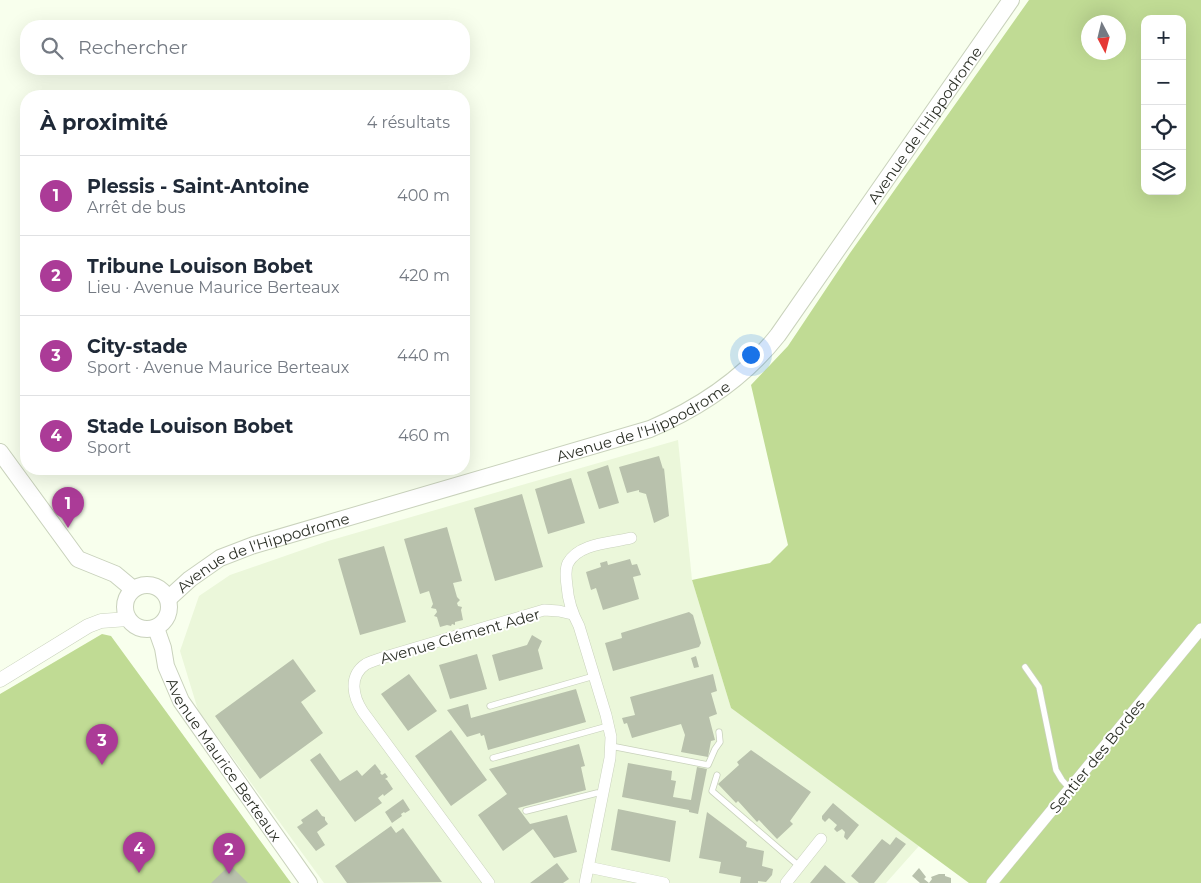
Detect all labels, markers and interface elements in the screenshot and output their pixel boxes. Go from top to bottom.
north arrow [1081,15,1126,60]
map controls [1141,15,1186,195]
button: + [1141,15,1186,60]
search box [20,20,470,75]
icon: search [38,34,66,62]
text: Rechercher [78,36,188,59]
street label: Avenue de l'Hippodrome [863,42,986,207]
button: − [1141,60,1186,105]
button: locate [1141,105,1186,150]
text: À proximité [40,110,168,135]
text: 4 résultats [367,113,450,132]
button: layers [1141,150,1186,195]
text: Plessis - Saint-Antoine [87,175,309,198]
text: 1 [53,186,59,205]
text: 400 m [397,186,450,205]
text: Arrêt de bus [87,198,185,217]
text: Tribune Louison Bobet [87,255,313,278]
text: 2 [51,266,61,285]
text: 420 m [399,266,450,285]
text: Lieu · Avenue Maurice Berteaux [87,278,340,297]
text: City-stade [87,335,188,358]
your location [738,342,764,368]
text: 3 [51,346,61,365]
text: 440 m [397,346,450,365]
text: Sport · Avenue Maurice Berteaux [87,358,349,377]
street label: Avenue de l'Hippodrome [554,376,734,465]
text: Stade Louison Bobet [87,415,293,438]
text: 4 [50,426,62,445]
text: 460 m [398,426,450,445]
text: Sport [87,438,131,457]
pin: 1 [52,487,84,528]
street label: Avenue de l'Hippodrome [172,508,352,596]
street label: Avenue Clément Ader [378,604,542,668]
street label: Avenue Maurice Berteaux [163,675,286,845]
street label: Sentier des Bordes [1045,695,1149,817]
pin: 3 [86,724,118,765]
pin: 4 [123,832,155,873]
pin: 2 [213,833,245,874]

